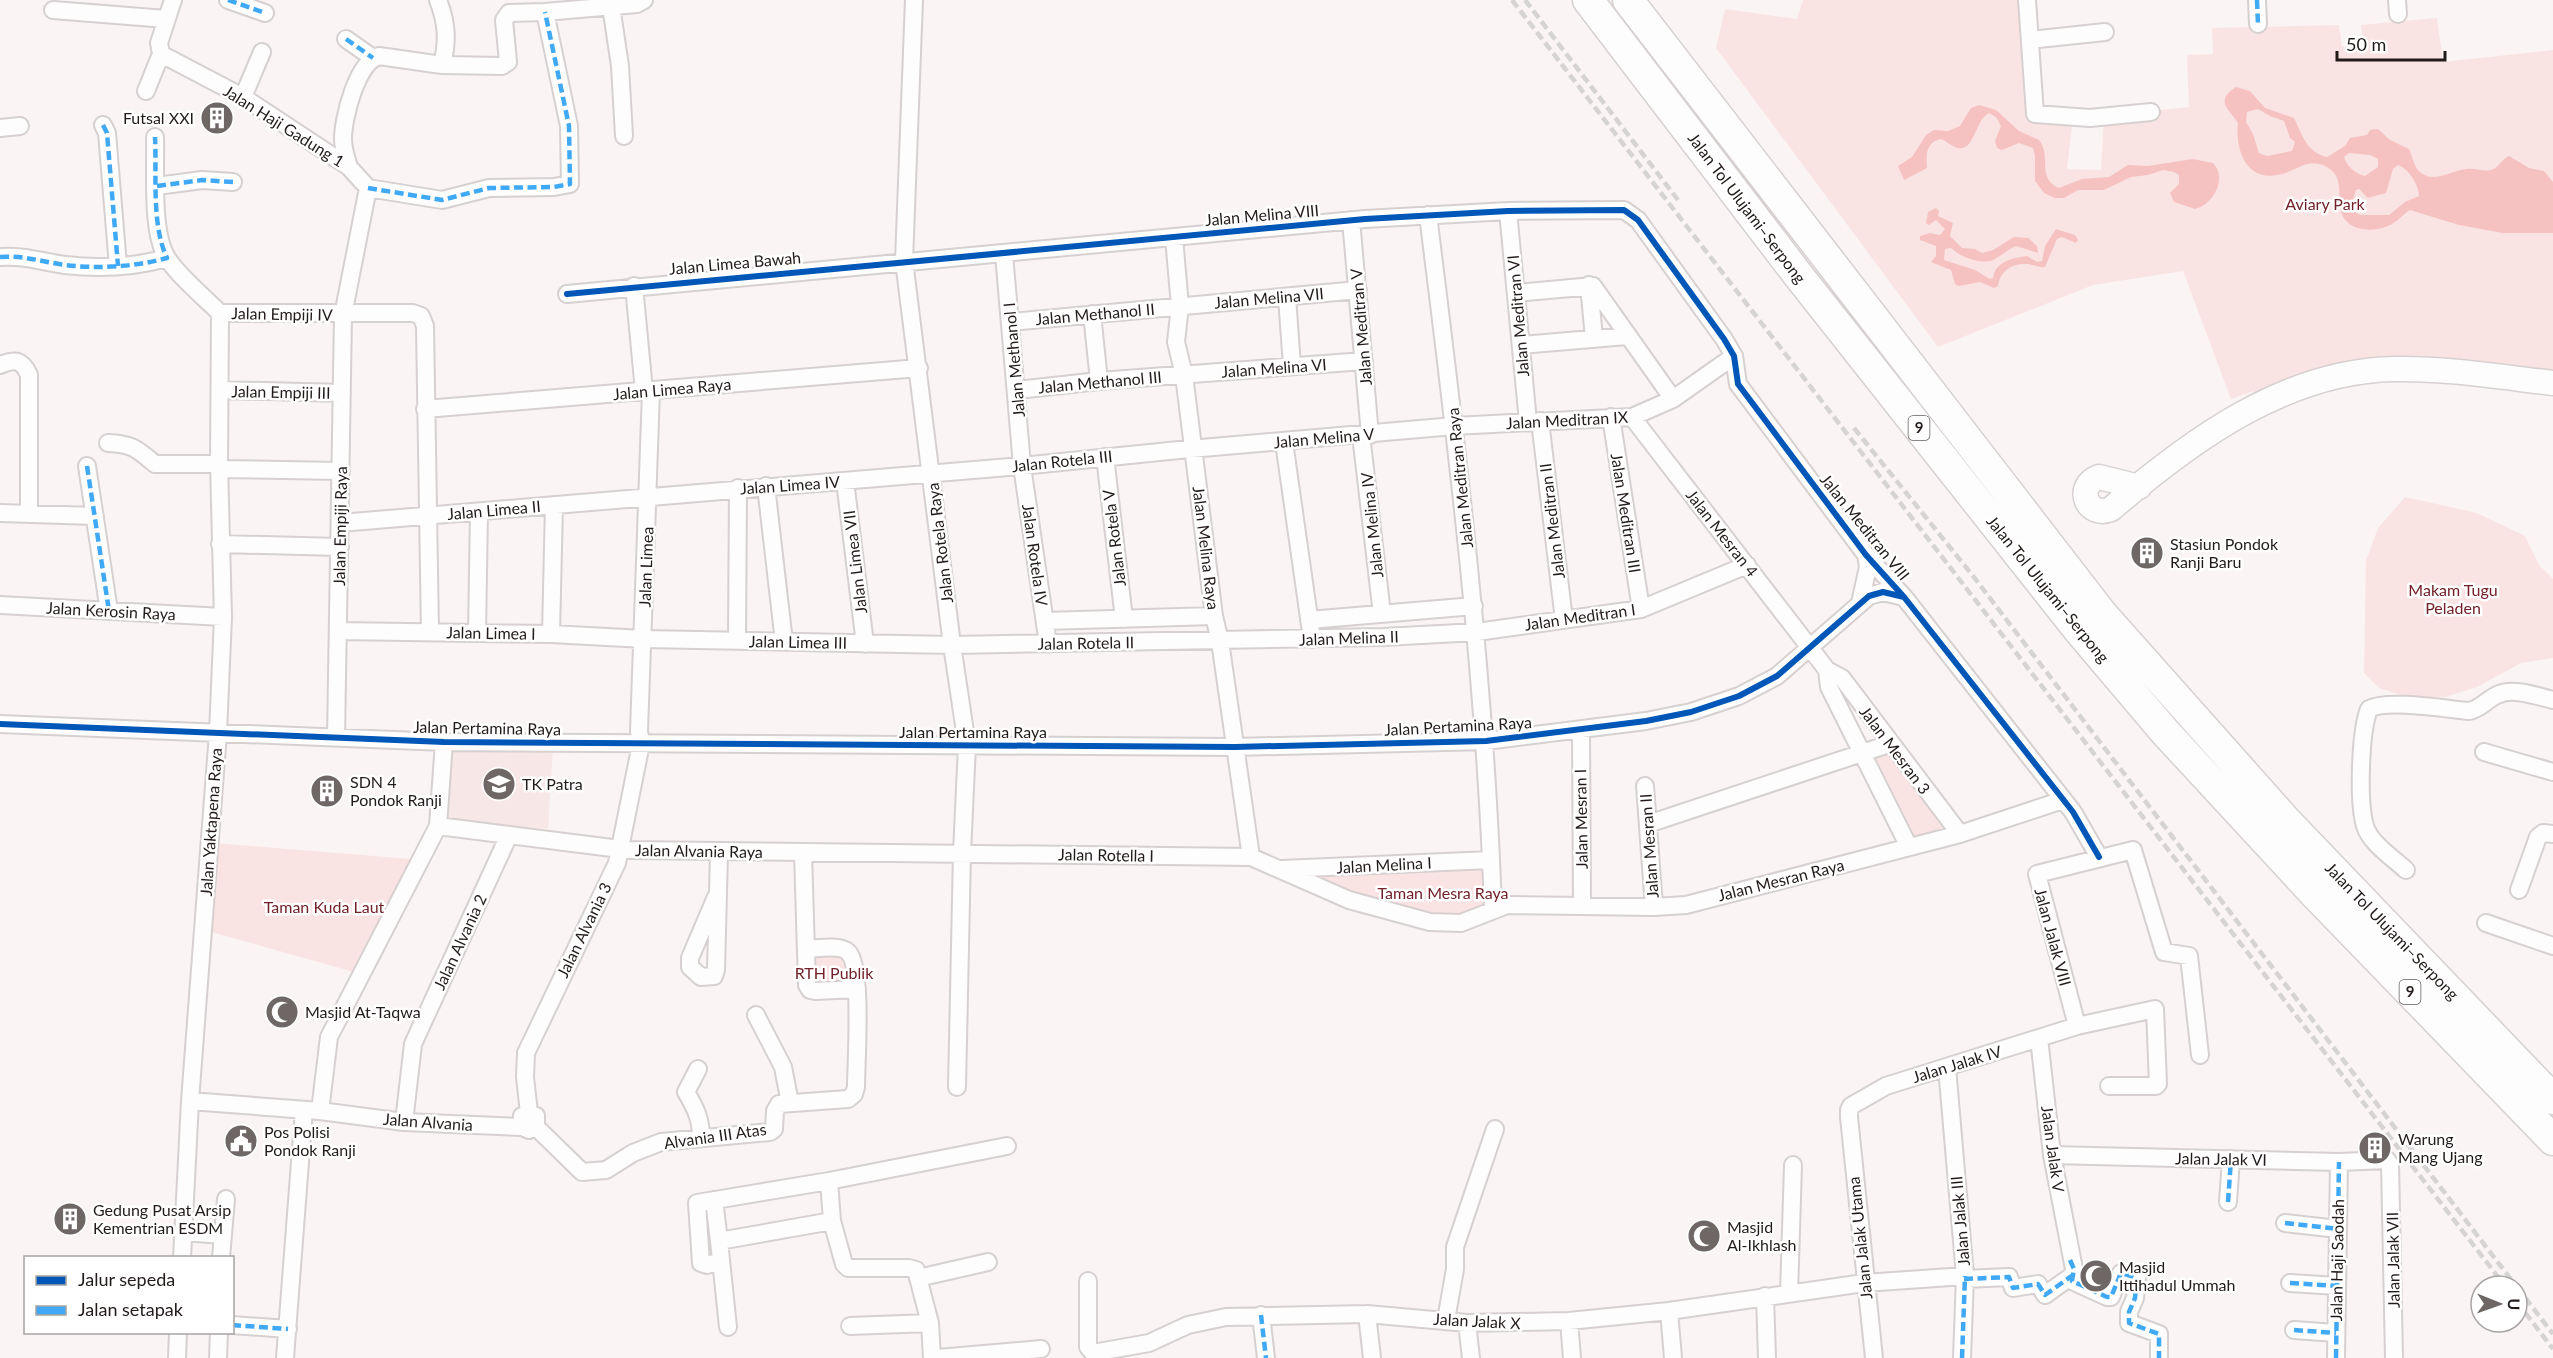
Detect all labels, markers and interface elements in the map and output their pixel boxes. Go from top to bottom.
scale bar [2337,24,2445,62]
text: 50 m [2346,33,2386,55]
street label: Jalan Haji Gadung 1 [220,81,348,170]
building icon: Futsal XXI [199,100,235,136]
place label: Futsal XXI [123,108,194,127]
street label: Jalan Tol Ulujami–Serpong [1685,129,1810,287]
park label: Aviary Park [2285,194,2366,213]
street label: Jalan Melina VIII [1204,200,1320,229]
street label: Jalan Limea Bawah [668,247,802,278]
street label: Jalan Meditran VI [1503,254,1532,378]
street label: Jalan Meditran V [1346,267,1375,386]
street label: Jalan Melina VII [1213,283,1325,312]
street label: Jalan Methanol II [1035,299,1155,328]
street label: Jalan Methanol I [999,302,1028,418]
street label: Jalan Empiji IV [231,303,333,324]
street label: Jalan Melina VI [1221,354,1327,381]
street label: Jalan Methanol III [1037,367,1163,396]
street label: Jalan Limea Raya [612,374,732,403]
street label: Jalan Empiji III [231,381,331,402]
street label: Jalan Meditran Raya [1443,407,1476,549]
street label: Jalan Meditran IX [1505,407,1629,432]
road number: 9 [1908,416,1930,440]
street label: Jalan Melina V [1273,424,1375,451]
street label: Jalan Rotela III [1011,446,1113,475]
street label: Jalan Meditran III [1608,452,1645,574]
street label: Jalan Meditran II [1535,462,1568,580]
street label: Jalan Empiji Raya [329,466,350,586]
street label: Jalan Meditran VIII [1817,470,1914,584]
street label: Jalan Melina IV [1356,471,1386,579]
street label: Jalan Limea IV [739,472,841,497]
street label: Jalan Rotela Raya [923,482,956,604]
street label: Jalan Melina Raya [1189,485,1224,611]
street label: Jalan Mesran 4 [1683,485,1762,580]
street label: Jalan Rotela V [1098,488,1129,588]
street label: Jalan Limea II [446,496,542,523]
street label: Jalan Rotela IV [1019,503,1052,607]
street label: Jalan Limea VII [839,509,870,615]
street label: Jalan Tol Ulujami–Serpong [1983,511,2114,666]
street label: Jalan Limea [635,526,656,608]
place label: Stasiun Pondok Ranji Baru [2170,534,2279,571]
building icon: Stasiun Pondok Ranji Baru [2129,535,2165,571]
park label: Makam Tugu Peladen [2408,580,2498,617]
street label: Jalan Kerosin Raya [46,598,176,623]
street label: Jalan Meditran I [1523,599,1637,634]
street label: Jalan Limea I [446,622,536,643]
street label: Jalan Melina II [1299,626,1399,649]
street label: Jalan Limea III [749,631,847,652]
street label: Jalan Rotela II [1038,632,1134,653]
street label: Jalan Mesran 3 [1856,702,1935,797]
street label: Jalan Pertamina Raya [1384,712,1532,739]
street label: Jalan Pertamina Raya [413,717,561,738]
street label: Jalan Pertamina Raya [899,722,1047,741]
street label: Jalan Yaktapena Raya [196,747,225,897]
school or university icon: TK Patra [481,766,517,802]
street label: Jalan Mesran I [1570,769,1591,869]
place label: SDN 4 Pondok Ranji [350,772,442,809]
building icon: SDN 4 Pondok Ranji [309,773,345,809]
place label: TK Patra [522,774,583,793]
street label: Jalan Mesran II [1635,793,1662,899]
street label: Jalan Alvania Raya [635,840,763,861]
street label: Jalan Rotella I [1058,844,1154,865]
street label: Jalan Melina I [1336,853,1432,876]
street label: Jalan Mesran Raya [1716,855,1846,904]
street label: Jalan Tol Ulujami–Serpong [2322,858,2463,1003]
street label: Jalan Alvania 3 [552,879,615,980]
park label: Taman Mesra Raya [1377,883,1509,902]
street label: Jalan Jalak VIII [2031,886,2076,988]
street label: Jalan Alvania 2 [429,891,490,993]
park label: Taman Kuda Laut [264,897,385,916]
park label: RTH Publik [795,963,874,982]
road number: 9 [2400,980,2420,1004]
mosque icon: Masjid At-Taqwa [264,994,300,1030]
place label: Masjid At-Taqwa [305,1002,421,1021]
street label: Jalan Jalak IV [1910,1041,2004,1086]
street label: Jalan Jalak V [2038,1104,2069,1194]
street label: Jalan Alvania [383,1109,474,1134]
street label: Alvania III Atas [662,1119,768,1152]
place label: Pos Polisi Pondok Ranji [264,1122,356,1159]
public building icon: Pos Polisi Pondok Ranji [223,1123,259,1159]
place label: Warung Mang Ujang [2398,1129,2483,1166]
building icon: Warung Mang Ujang [2357,1130,2393,1166]
street label: Jalan Jalak VI [2175,1148,2267,1169]
street label: Jalan Jalak III [1946,1175,1973,1267]
street label: Jalan Jalak Utama [1844,1176,1875,1300]
street label: Jalan Haji Saodah [2326,1199,2347,1321]
place label: Gedung Pusat Arsip Kementrian ESDM [93,1200,231,1237]
building icon: Gedung Pusat Arsip Kementrian ESDM [52,1201,88,1237]
street label: Jalan Jalak VII [2382,1212,2403,1308]
place label: Masjid Al-Ikhlash [1727,1217,1797,1254]
mosque icon: Masjid Al-Ikhlash [1686,1218,1722,1254]
legend [24,1256,234,1334]
place label: Masjid Ittihadul Ummah [2119,1257,2236,1294]
mosque icon: Masjid Ittihadul Ummah [2078,1258,2114,1294]
text: Jalur sepeda [78,1268,175,1290]
north arrow [2469,1274,2529,1334]
text: Jalan setapak [78,1298,184,1320]
text: U [2505,1298,2524,1310]
street label: Jalan Jalak X [1433,1309,1522,1332]

